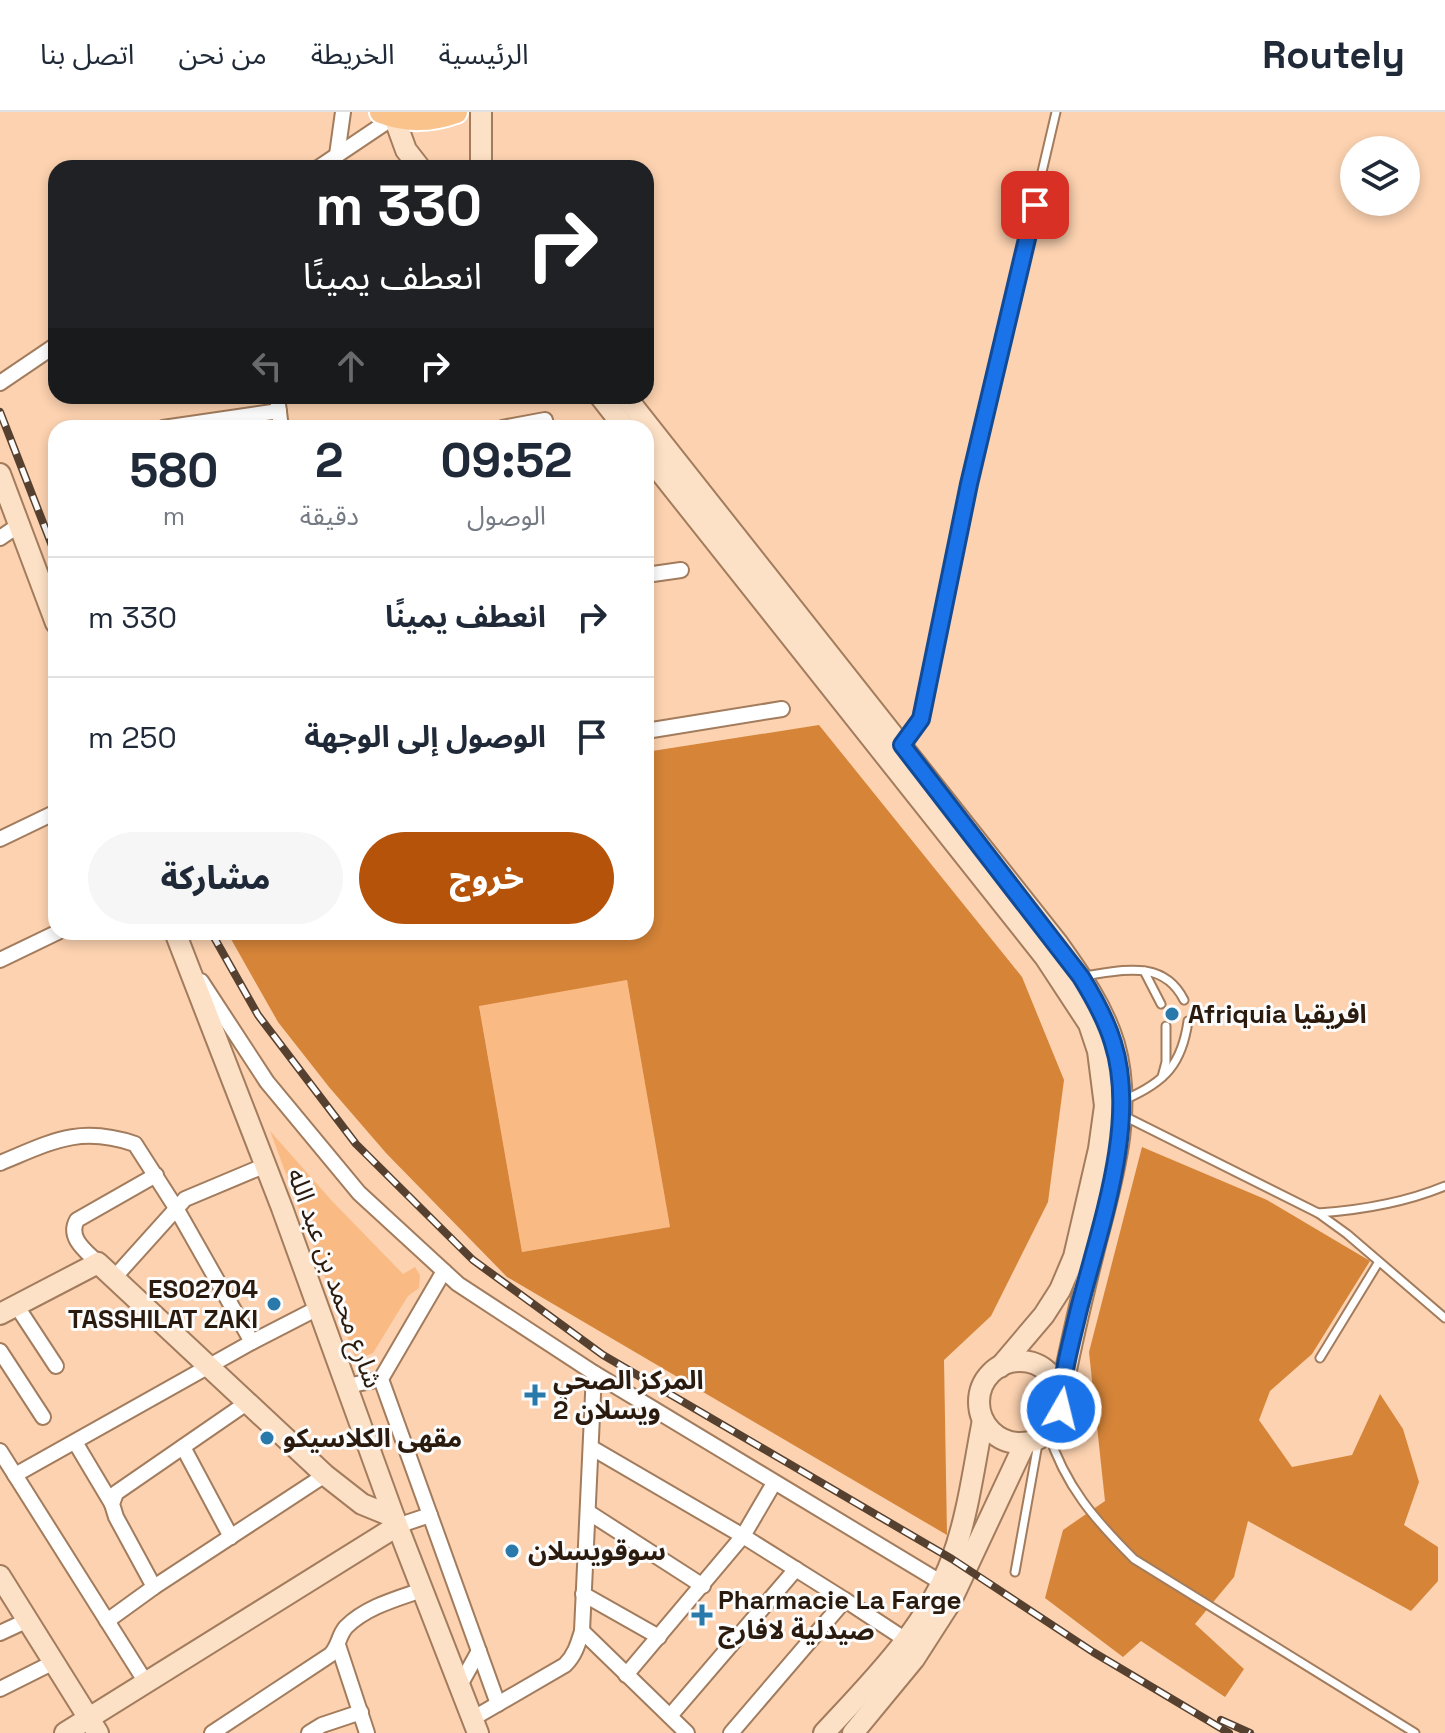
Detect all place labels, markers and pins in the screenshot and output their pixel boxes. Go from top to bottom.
pin [1001,171,1069,239]
place label: Afriquia افريقيا [1188,997,1367,1031]
marker: Afriquia افريقيا [1163,1005,1181,1023]
place label: ES02704 TASSHILAT ZAKI [68,1272,258,1336]
marker: ES02704 TASSHILAT ZAKI [265,1295,283,1313]
place label: المركز الصحي ويسلان 2 [553,1363,704,1427]
marker: المركز الصحي ويسلان 2 [524,1384,546,1406]
place label: مقهى الكلاسيكو [283,1421,462,1455]
marker: مقهى الكلاسيكو [258,1429,276,1447]
place label: سوقويسلان [528,1534,666,1568]
marker: سوقويسلان [503,1542,521,1560]
place label: Pharmacie La Farge صيدلية لافارج [718,1583,962,1649]
marker: Pharmacie La Farge صيدلية لافارج [693,1606,711,1624]

